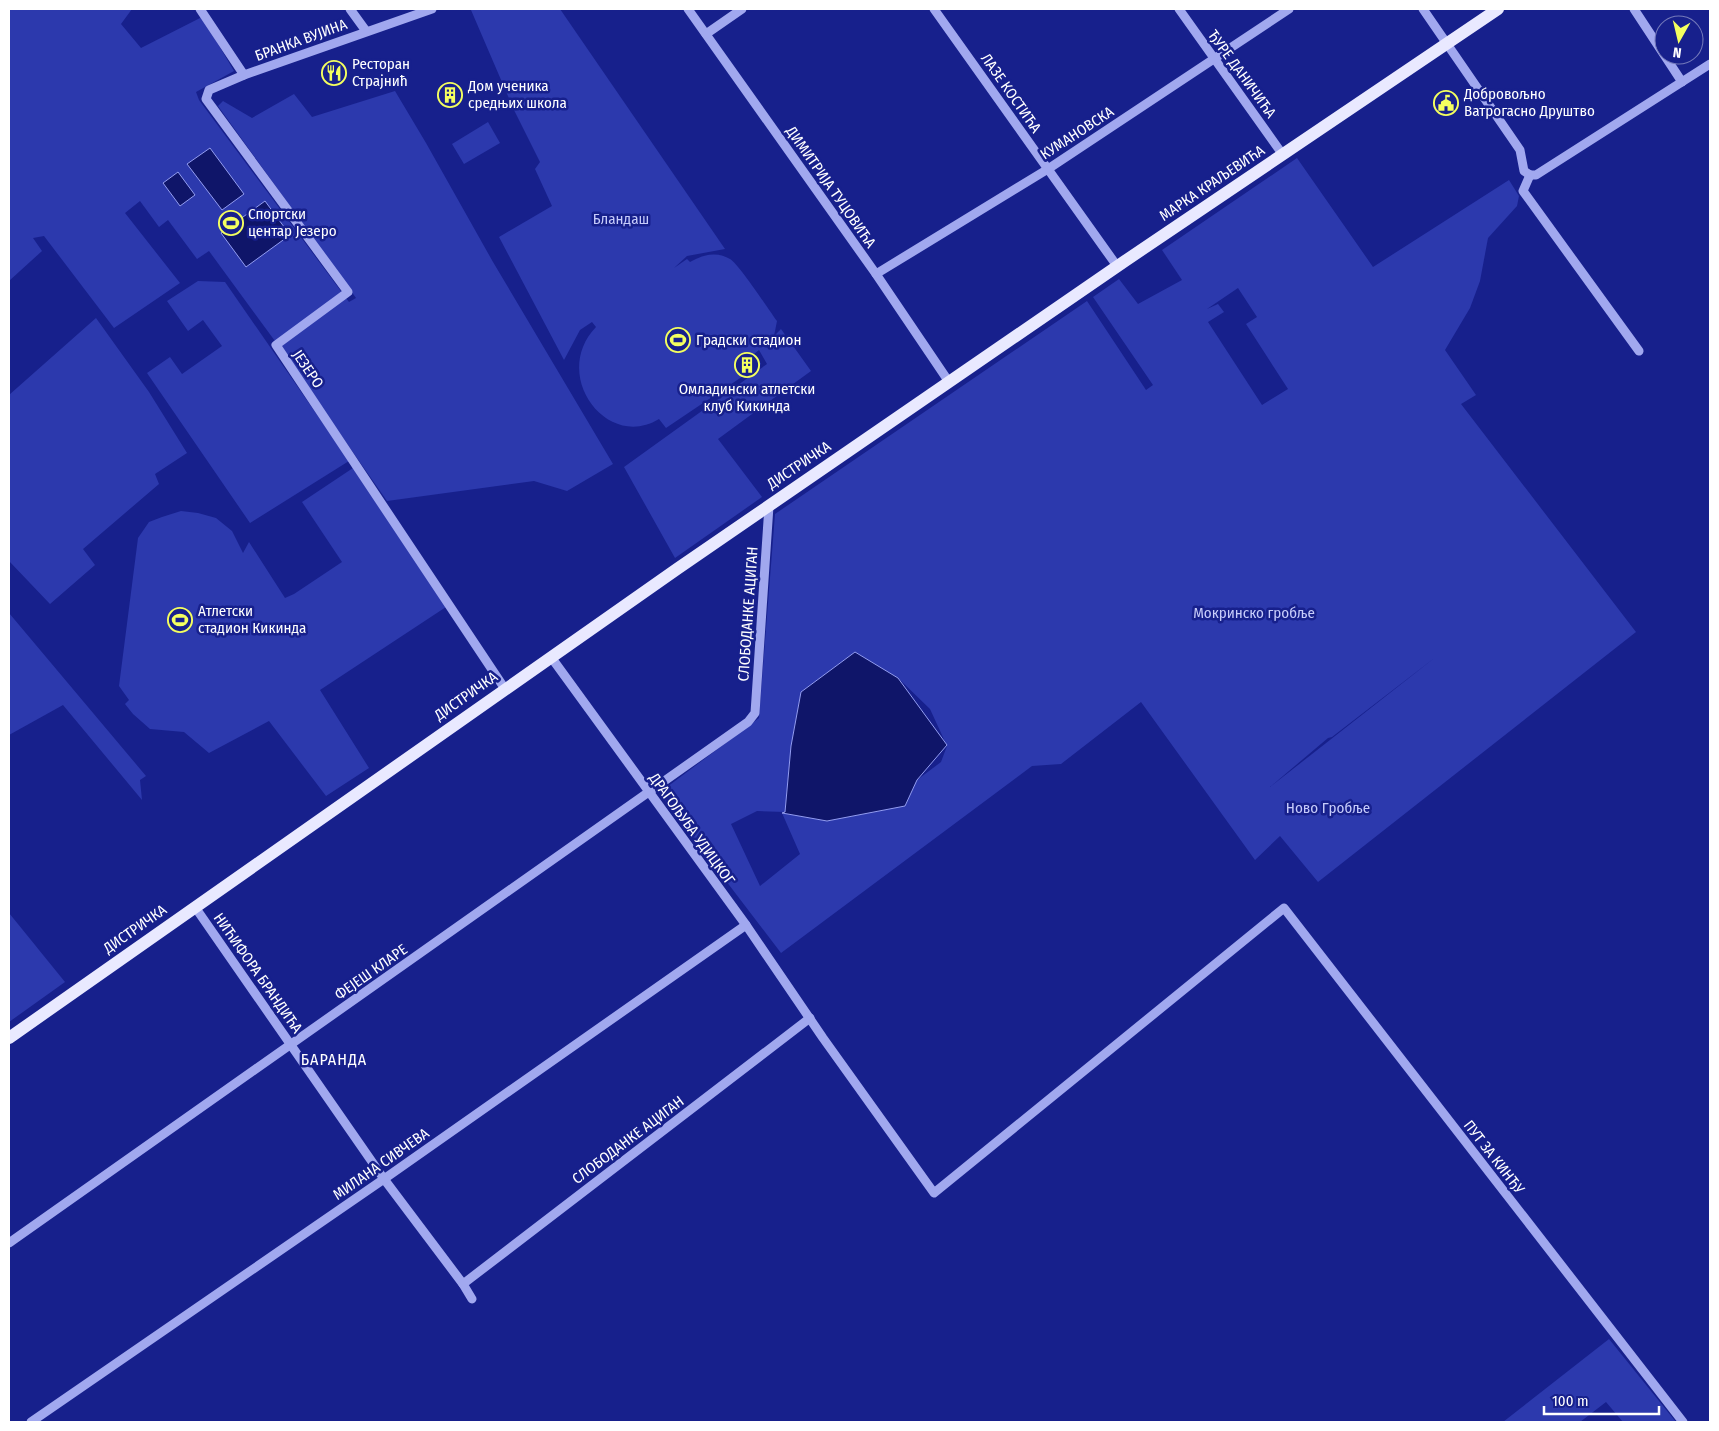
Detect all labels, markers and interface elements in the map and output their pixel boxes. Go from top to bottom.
street label: БРАНКА ВУЈИНА [253,15,350,65]
north arrow [1654,15,1704,65]
street label: ЂУРЕ ДАНИЧИЋА [1204,26,1280,122]
text: N [1672,43,1683,61]
street label: ЛАЗЕ КОСТИЋА [977,50,1045,136]
place label: Ресторан Страјнић [352,55,410,90]
restaurant icon: Ресторан Страјнић [321,60,347,86]
place label: Дом ученика средњих школа [467,77,567,112]
building icon: Дом ученика средњих школа [437,82,463,108]
place label: Добровољно Ватрогасно Друштво [1463,85,1595,120]
public building icon: Добровољно Ватрогасно Друштво [1433,90,1459,116]
street label: КУМАНОВСКА [1037,103,1117,163]
street label: ДИМИТРИЈА ТУЦОВИЋА [782,122,880,251]
street label: МАРКА КРАЉЕВИЋА [1156,141,1268,225]
place label: Спортски центар Језеро [248,205,337,240]
sports icon: Спортски центар Језеро [218,210,244,236]
park label: Бландаш [593,210,649,228]
sports icon: Градски стадион [665,327,691,353]
place label: Градски стадион [696,331,802,349]
street label: ЈЕЗЕРО [289,346,327,392]
building icon: Омладински атлетски клуб Кикинда [734,352,760,378]
place label: Омладински атлетски клуб Кикинда [679,380,815,415]
street label: ДИСТРИЧКА [763,437,834,493]
street label: СЛОБОДАНКЕ АЦИГАН [734,546,762,682]
place label: Атлетски стадион Кикинда [198,602,306,637]
park label: Мокринско гробље [1193,604,1315,622]
sports icon: Атлетски стадион Кикинда [167,607,193,633]
street label: ДИСТРИЧКА [430,668,501,725]
street label: ДРАГОЉУБА УДИЦКОГ [645,769,739,889]
park label: Ново Гробље [1286,799,1370,817]
street label: ДИСТРИЧКА [99,901,170,958]
street label: НИЋИФОРА БРАНДИЋА [210,909,306,1037]
street label: ФЕЈЕШ КЛАРЕ [331,940,411,1004]
district label: БАРАНДА [301,1050,367,1069]
street label: СЛОБОДАНКЕ АЦИГАН [569,1092,687,1188]
street label: ПУТ ЗА КИНЂУ [1460,1117,1529,1198]
street label: МИЛАНА СИВЧЕВА [329,1124,433,1204]
scale bar [1544,1384,1659,1416]
text: 100 m [1552,1392,1589,1410]

